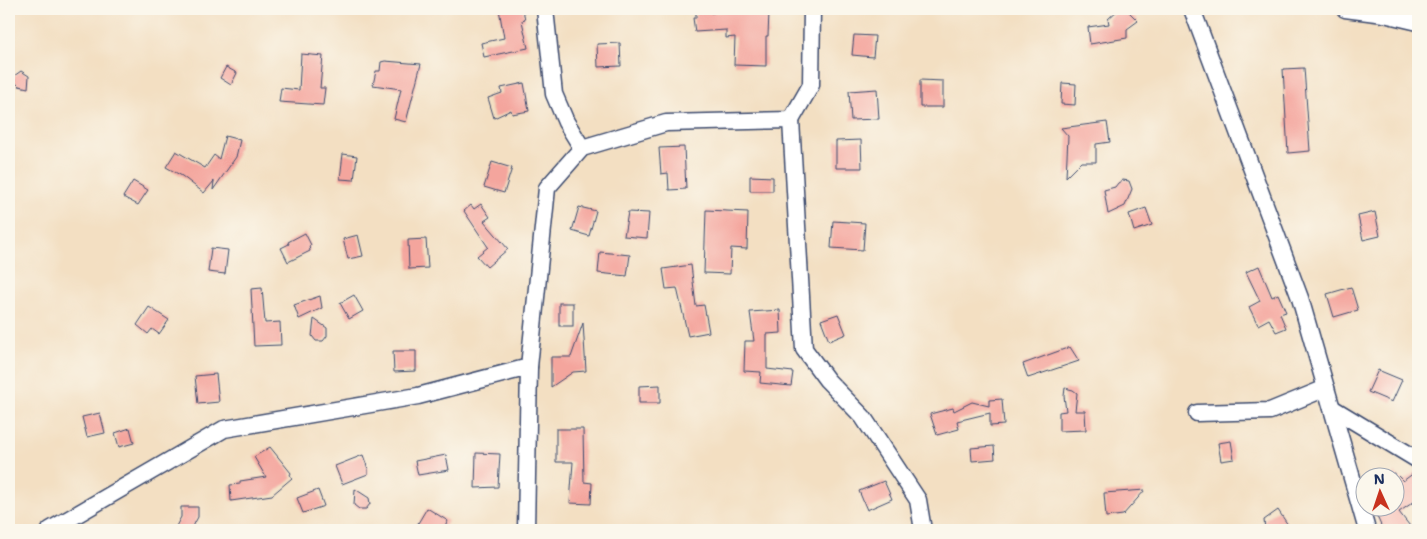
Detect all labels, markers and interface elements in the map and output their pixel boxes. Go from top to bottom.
north arrow [1354,466,1404,516]
text: N [1373,470,1385,488]

